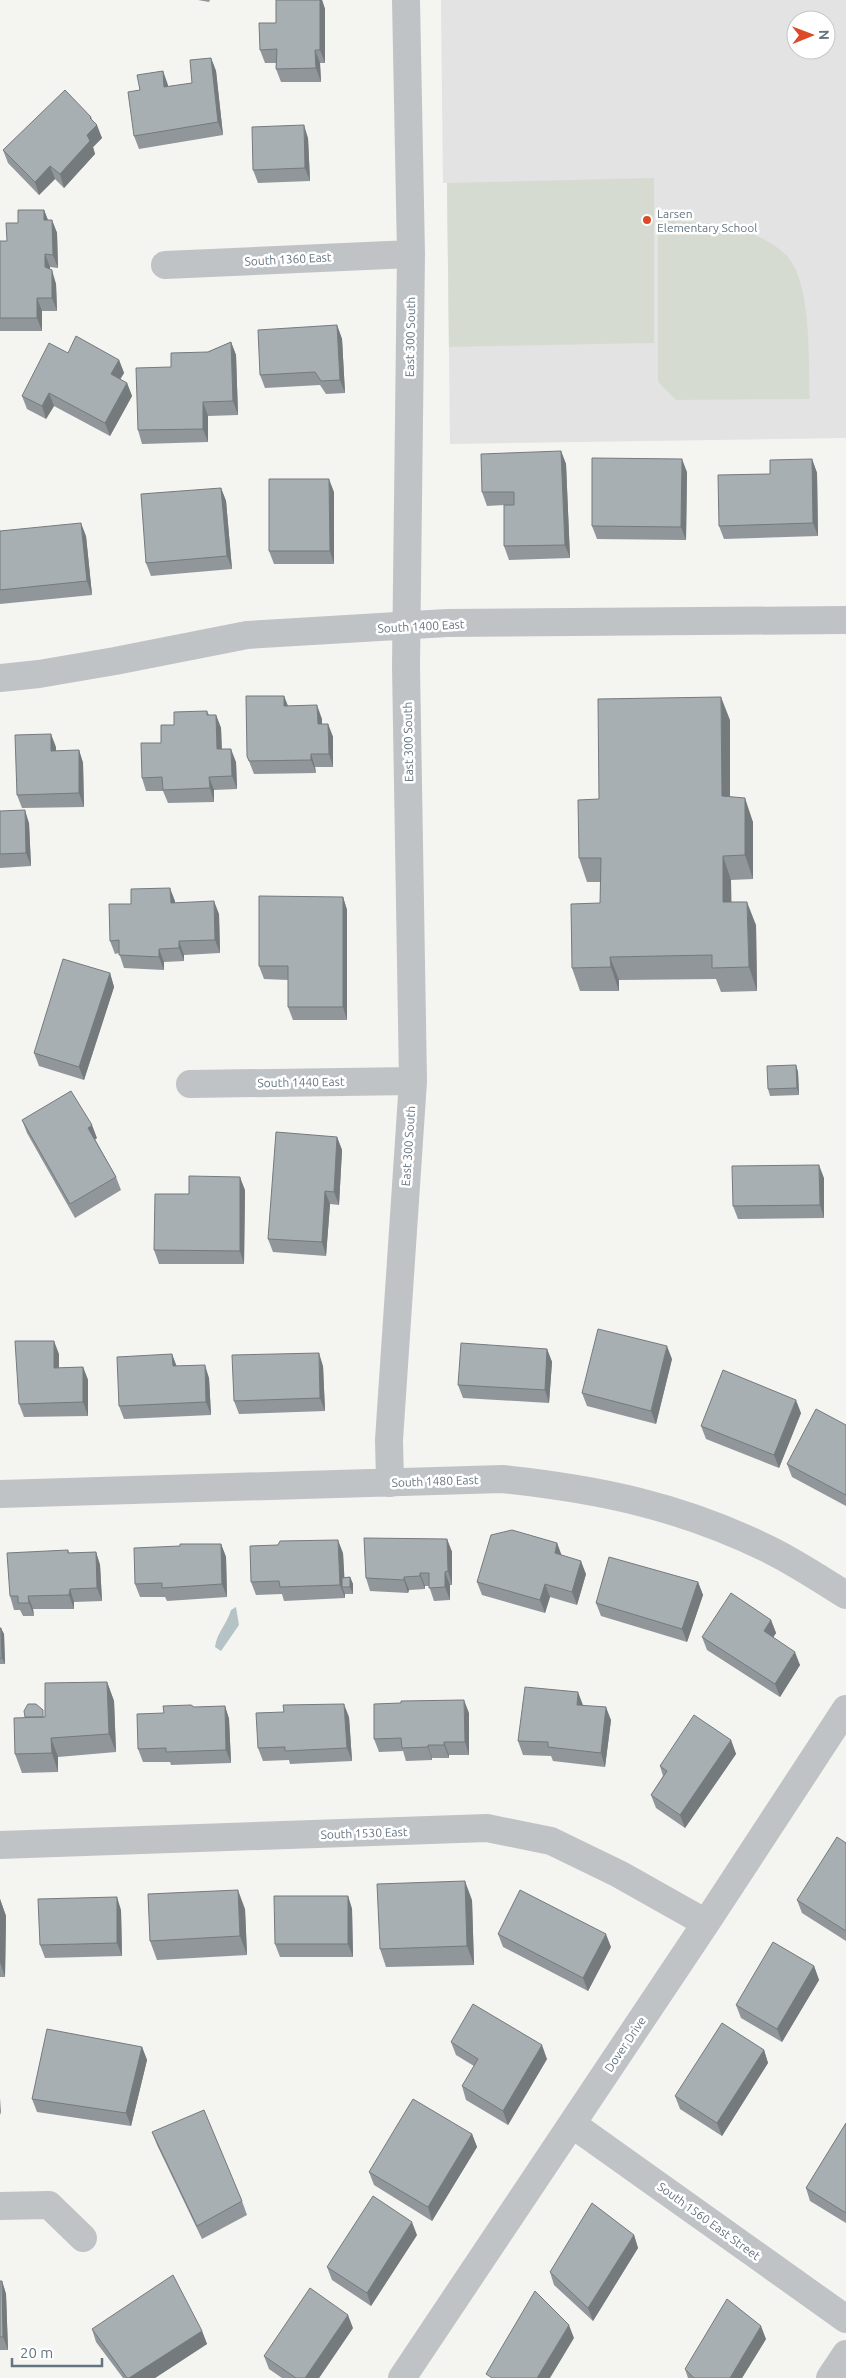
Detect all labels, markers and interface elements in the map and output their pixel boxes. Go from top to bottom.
north arrow [786,10,836,60]
text: N [816,29,832,40]
place label: Larsen Elementary School [657,207,757,234]
marker: Larsen Elementary School [641,214,653,226]
street label: South 1360 East [244,250,332,268]
street label: East 300 South [403,297,417,377]
street label: South 1400 East [377,617,465,635]
street label: East 300 South [401,702,415,782]
street label: South 1440 East [257,1075,345,1089]
street label: East 300 South [399,1105,417,1187]
street label: South 1480 East [391,1473,479,1489]
street label: South 1530 East [320,1825,408,1841]
street label: Dover Drive [602,2014,648,2074]
street label: South 1560 East Street [655,2179,763,2263]
scale bar [12,2336,102,2368]
text: 20 m [20,2344,53,2361]

